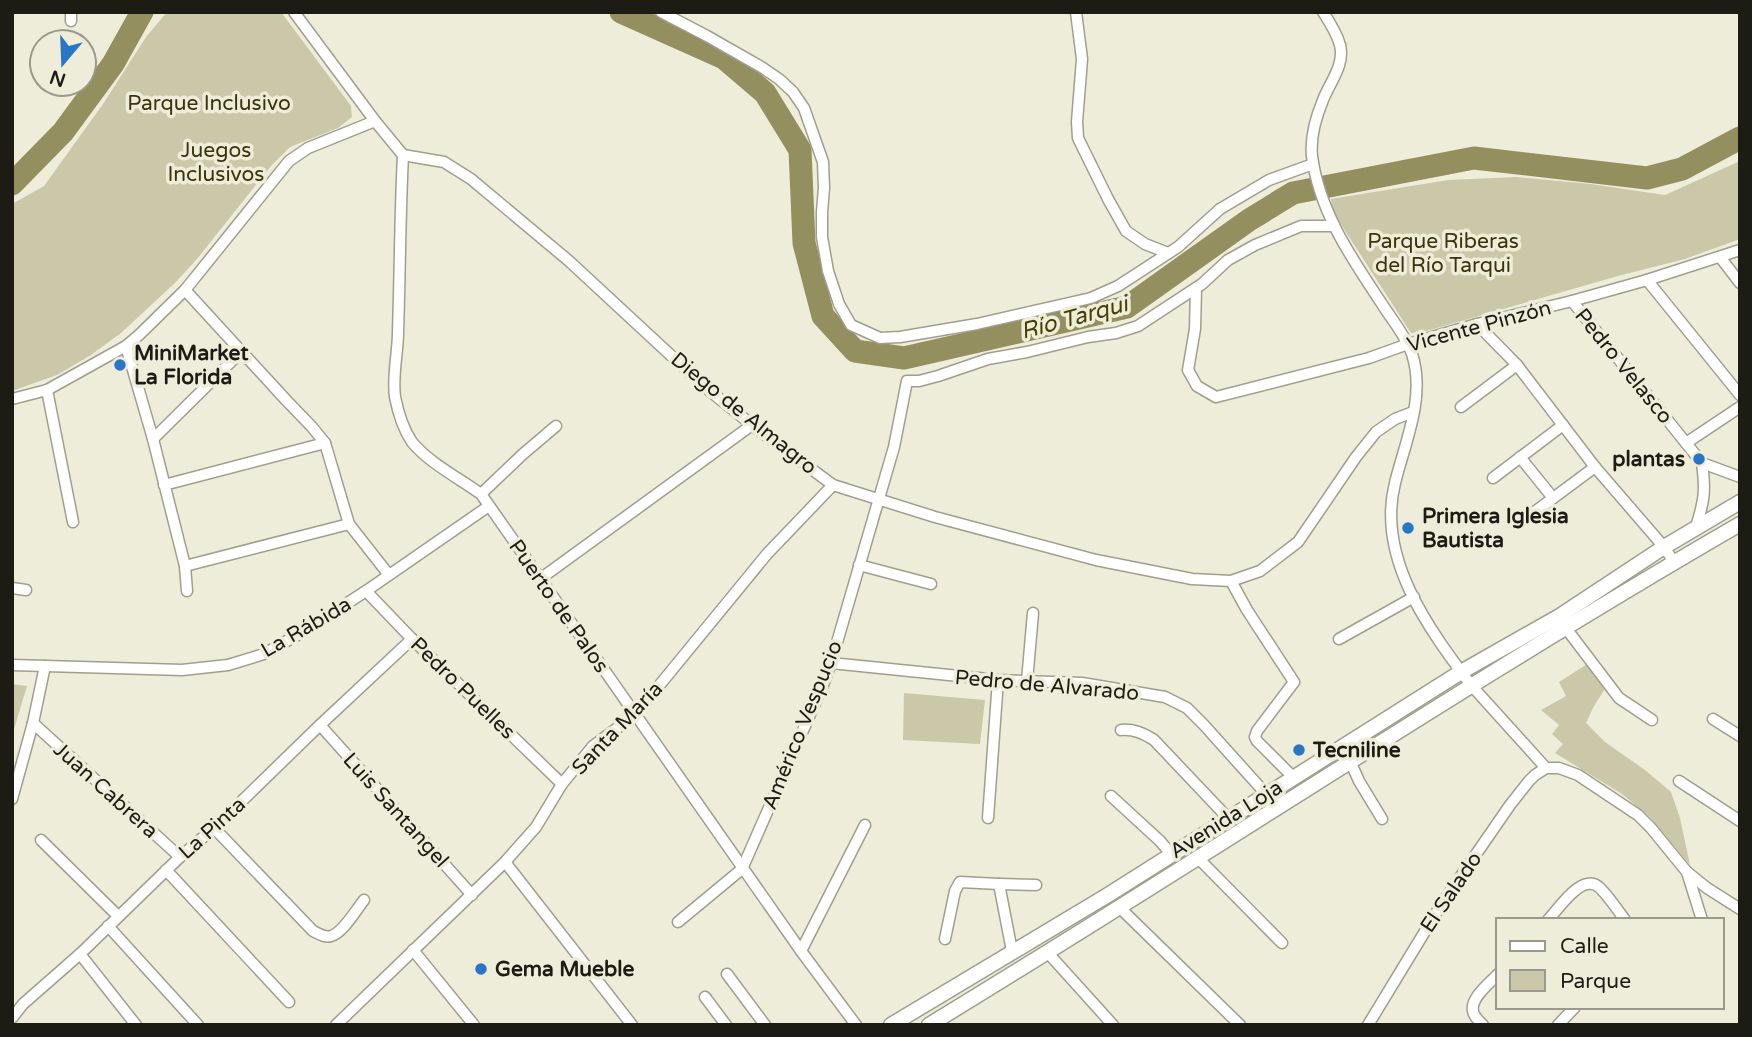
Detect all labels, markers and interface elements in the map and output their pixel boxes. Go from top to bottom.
north arrow [28,28,98,98]
text: N [47,65,69,91]
park label: Parque Inclusivo [127,91,291,116]
park label: Juegos Inclusivos [168,138,264,187]
park label: Parque Riberas del Río Tarqui [1367,229,1519,278]
water label: Río Tarqui [1018,289,1134,346]
street label: Vicente Pinzón [1404,295,1554,358]
street label: Pedro Velasco [1569,304,1678,429]
place label: MiniMarket La Florida [134,341,248,390]
street label: Diego de Almagro [666,347,822,480]
marker: MiniMarket La Florida [112,357,128,373]
place label: plantas [1612,447,1685,472]
marker: plantas [1691,451,1707,467]
place label: Primera Iglesia Bautista [1422,504,1569,553]
marker: Primera Iglesia Bautista [1400,520,1416,536]
street label: Puerto de Palos [503,535,614,678]
street label: La Rábida [257,592,356,663]
street label: Pedro Puelles [405,632,520,745]
street label: Américo Vespucio [757,637,848,813]
street label: Pedro de Alvarado [954,665,1140,706]
street label: Santa María [567,677,668,780]
street label: Juan Cabrera [48,737,163,844]
place label: Tecniline [1312,738,1401,763]
marker: Tecniline [1291,742,1307,758]
street label: Luis Santangel [338,748,454,873]
street label: Avenida Loja [1165,775,1287,864]
street label: La Pinta [174,792,251,865]
street label: El Salado [1415,847,1487,937]
legend [1496,918,1724,1009]
text: Calle [1560,934,1609,959]
place label: Gema Mueble [495,957,634,982]
marker: Gema Mueble [473,961,489,977]
text: Parque [1560,969,1631,994]

